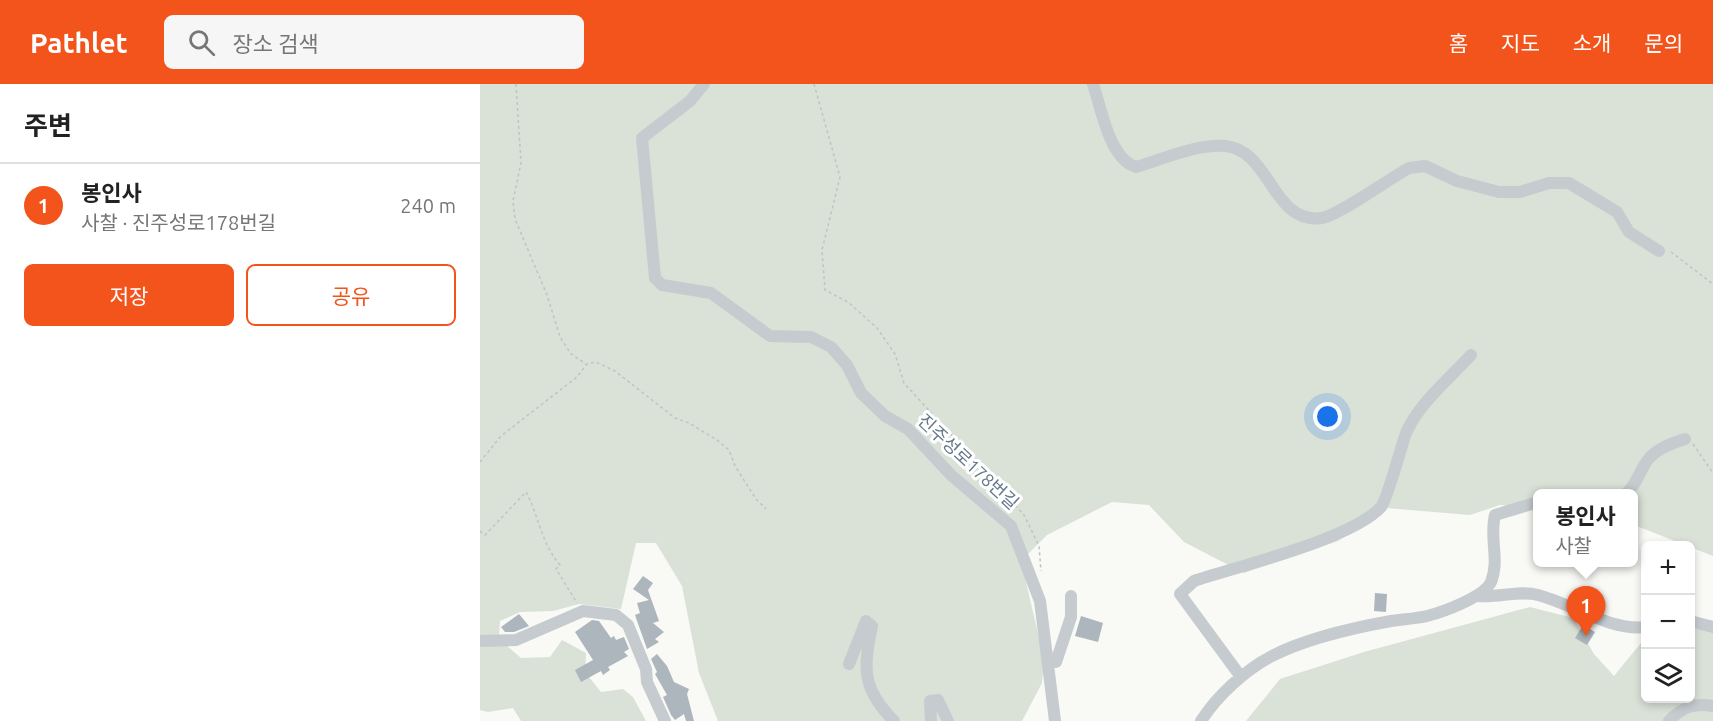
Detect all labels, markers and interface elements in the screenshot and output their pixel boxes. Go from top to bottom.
search box [164,15,584,69]
icon: search [185,26,218,59]
text: Pathlet [30,27,128,58]
text: 장소 검색 [233,31,319,56]
text: 홈 [1449,31,1468,55]
text: 지도 [1501,31,1540,55]
text: 소개 [1573,31,1611,55]
text: 문의 [1644,31,1683,55]
text: 주변 [24,111,72,140]
text: 봉인사 [81,180,142,205]
text: 1 [38,194,49,217]
text: 240 m [400,194,456,217]
text: 사찰 · 진주성로178번길 [81,211,276,234]
button: 저장 [24,264,234,326]
button: 공유 [246,264,456,326]
your location [1313,402,1342,431]
street label: 진주성로178번길 [914,410,1023,513]
popup [1533,489,1638,567]
text: 봉인사 [1555,503,1616,528]
text: 사찰 [1555,534,1592,557]
map controls [1641,541,1695,703]
button: + [1641,541,1695,595]
pin: 1 [1566,586,1606,636]
button: − [1641,595,1695,649]
button: layers [1641,649,1695,703]

